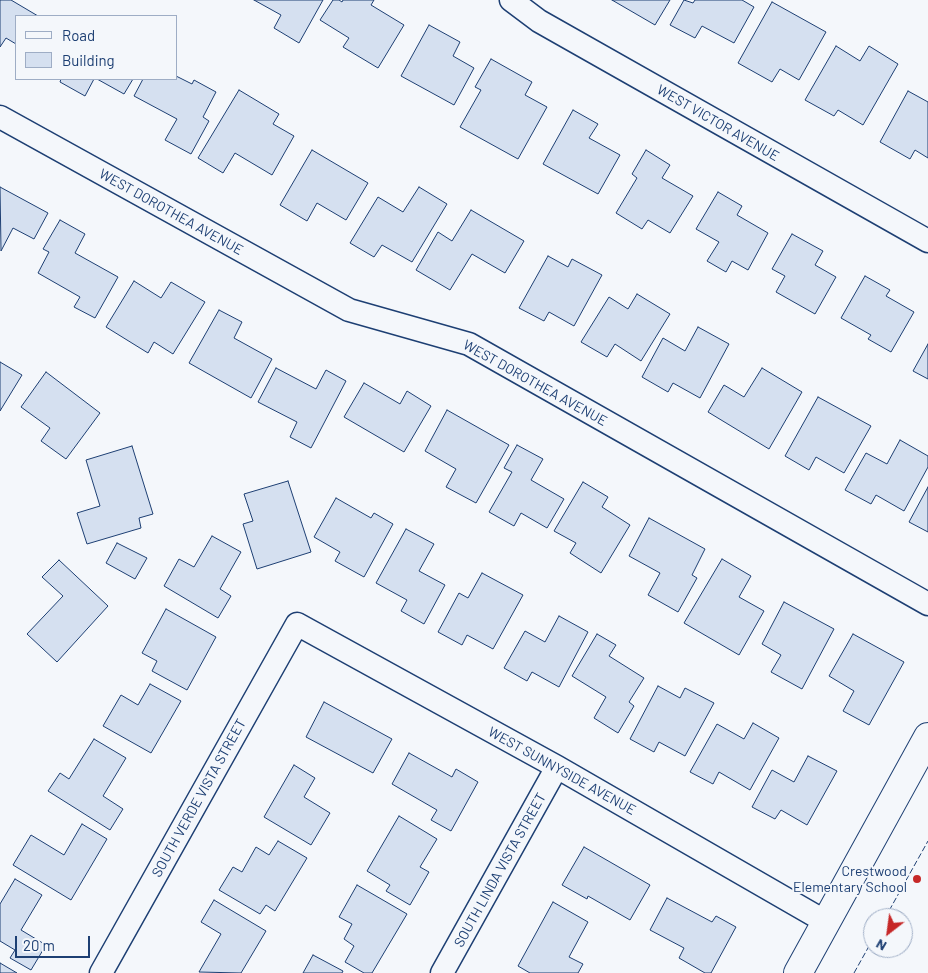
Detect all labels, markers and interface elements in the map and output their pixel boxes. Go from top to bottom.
legend [15,15,178,80]
text: Road [62,26,95,44]
text: Building [62,51,115,69]
street label: WEST VICTOR AVENUE [654,81,782,165]
street label: WEST DOROTHEA AVENUE [96,165,246,259]
street label: WEST DOROTHEA AVENUE [460,336,610,430]
street label: SOUTH VERDE VISTA STREET [148,716,250,880]
street label: WEST SUNNYSIDE AVENUE [485,723,639,819]
street label: SOUTH LINDA VISTA STREET [450,790,550,950]
place label: Crestwood Elementary School [793,863,907,896]
marker: Crestwood Elementary School [911,873,923,885]
north arrow [863,908,913,958]
scale bar [18,926,92,958]
text: 20 m [23,936,55,954]
text: N [872,936,889,955]

